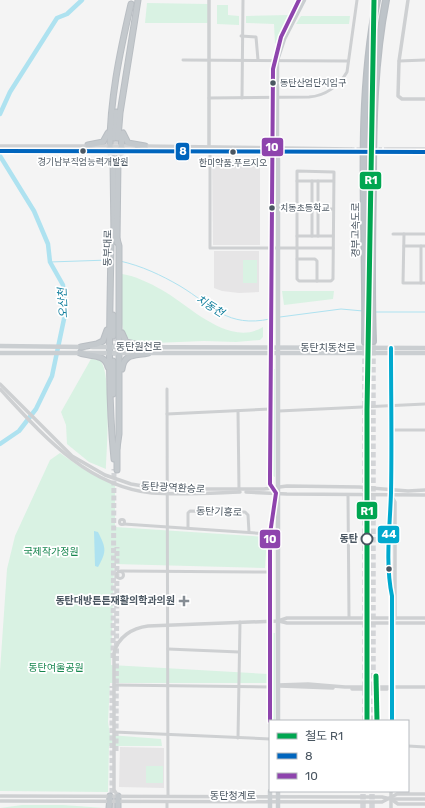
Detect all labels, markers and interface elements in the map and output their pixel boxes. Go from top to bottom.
marker: 동탄산업단지입구 [268,78,278,88]
place label: 동탄산업단지입구 [280,78,347,88]
line badge: 10 [261,137,284,157]
text: 10 [266,141,278,154]
line badge: 8 [175,142,190,161]
text: 8 [179,145,187,158]
marker: 경기남부직업능력개발원 [78,146,88,156]
marker: 한미약품.푸르지오 [228,147,238,157]
place label: 경기남부직업능력개발원 [37,157,129,167]
place label: 한미약품.푸르지오 [199,158,268,168]
line badge: R1 [359,171,382,190]
text: R1 [364,174,378,187]
place label: 치동초등학교 [280,202,330,213]
street label: 경부고속도로 [350,202,362,258]
marker: 치동초등학교 [267,203,277,213]
street label: 동부대로 [102,229,114,267]
water label: 오산천 [56,286,70,319]
water label: 치동천 [194,292,228,321]
street label: 동탄원천로 [116,341,162,353]
street label: 동탄치동천로 [300,342,356,354]
street label: 동탄광역환승로 [141,480,205,496]
line badge: R1 [356,501,378,520]
street label: 동탄기흥로 [196,505,242,519]
text: R1 [360,505,374,518]
line badge: 44 [377,525,400,544]
text: 44 [381,528,397,541]
line badge: 10 [259,529,281,549]
marker: 동탄 [360,532,374,546]
text: 10 [264,533,276,546]
place label: 동탄 [340,533,358,545]
park label: 국제작가정원 [23,546,79,558]
unlabelled marker [384,564,394,574]
place label: 동탄대방튼튼재활의학과의원 [55,594,175,607]
marker: 동탄대방튼튼재활의학과의원 [178,595,190,607]
park label: 동탄여울공원 [28,662,84,674]
legend [269,720,409,792]
text: 철도 R1 [305,729,343,743]
text: 8 [305,749,313,763]
text: 10 [305,769,318,783]
street label: 동탄청계로 [210,790,256,802]

